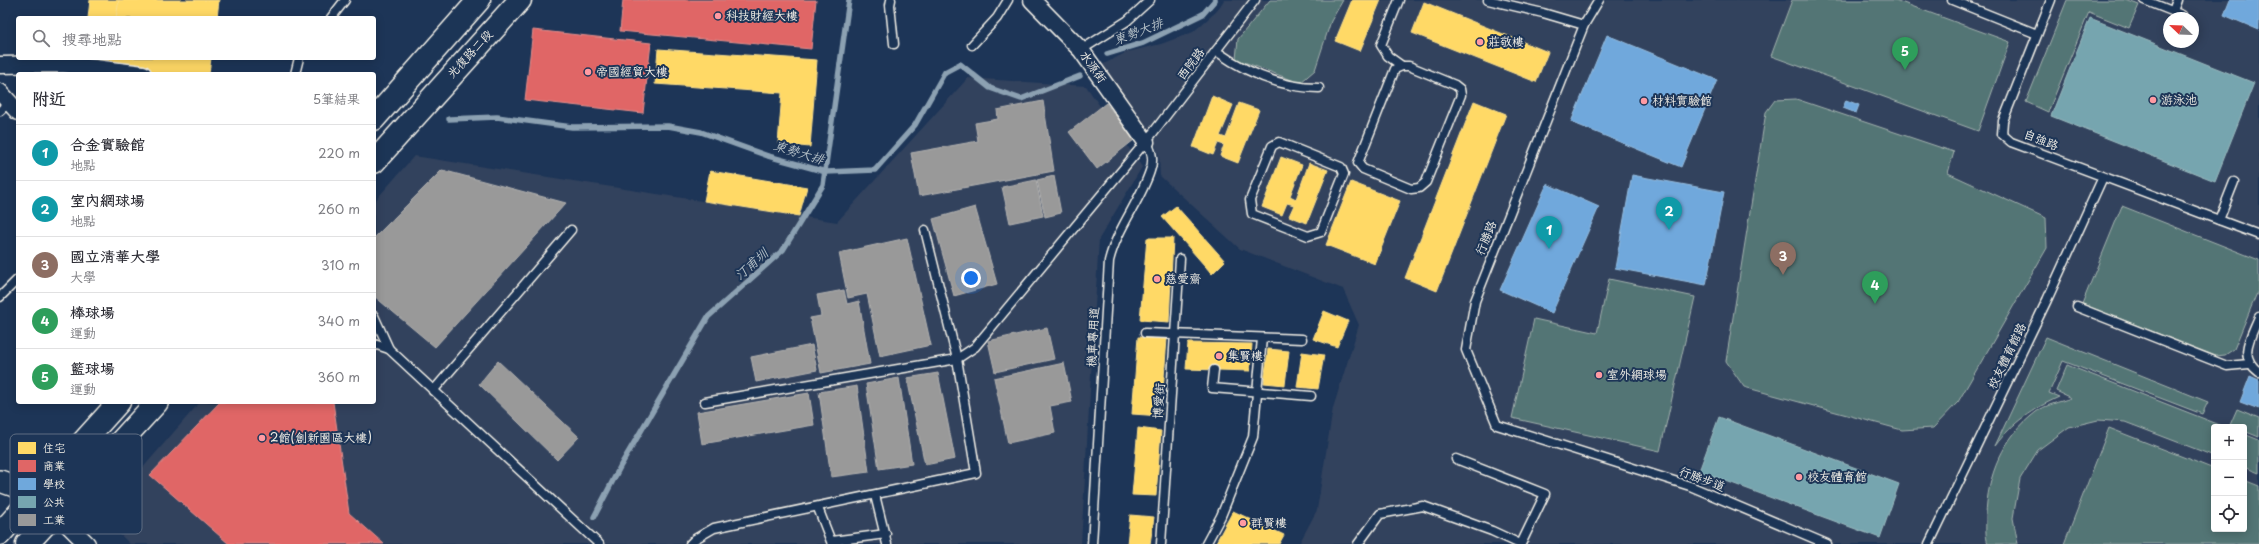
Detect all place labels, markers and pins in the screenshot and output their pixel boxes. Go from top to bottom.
place label: 科技財經大樓 [726,6,798,24]
marker: 科技財經大樓 [713,11,723,21]
place label: 莊敬樓 [1488,32,1524,50]
marker: 莊敬樓 [1475,37,1485,47]
pin: 5 [1892,37,1918,70]
place label: 帝國經貿大樓 [596,62,668,80]
marker: 帝國經貿大樓 [583,67,593,77]
place label: 游泳池 [2161,90,2197,108]
place label: 材料實驗館 [1652,91,1712,109]
marker: 游泳池 [2148,95,2158,105]
marker: 材料實驗館 [1639,96,1649,106]
pin: 2 [1656,197,1682,230]
pin: 1 [1536,216,1562,249]
pin: 3 [1770,242,1796,275]
place label: 慈愛齋 [1165,269,1201,287]
pin: 4 [1862,271,1888,304]
marker: 慈愛齋 [1152,274,1162,284]
place label: 集賢樓 [1227,346,1263,364]
marker: 集賢樓 [1214,351,1224,361]
place label: 室外網球場 [1607,365,1667,383]
marker: 室外網球場 [1594,370,1604,380]
place label: 2館(創新園區大樓) [270,428,372,446]
marker: 2館(創新園區大樓) [257,433,267,443]
place label: 校友體育館 [1807,467,1867,485]
marker: 校友體育館 [1794,472,1804,482]
place label: 群賢樓 [1251,513,1287,531]
marker: 群賢樓 [1238,518,1248,528]

